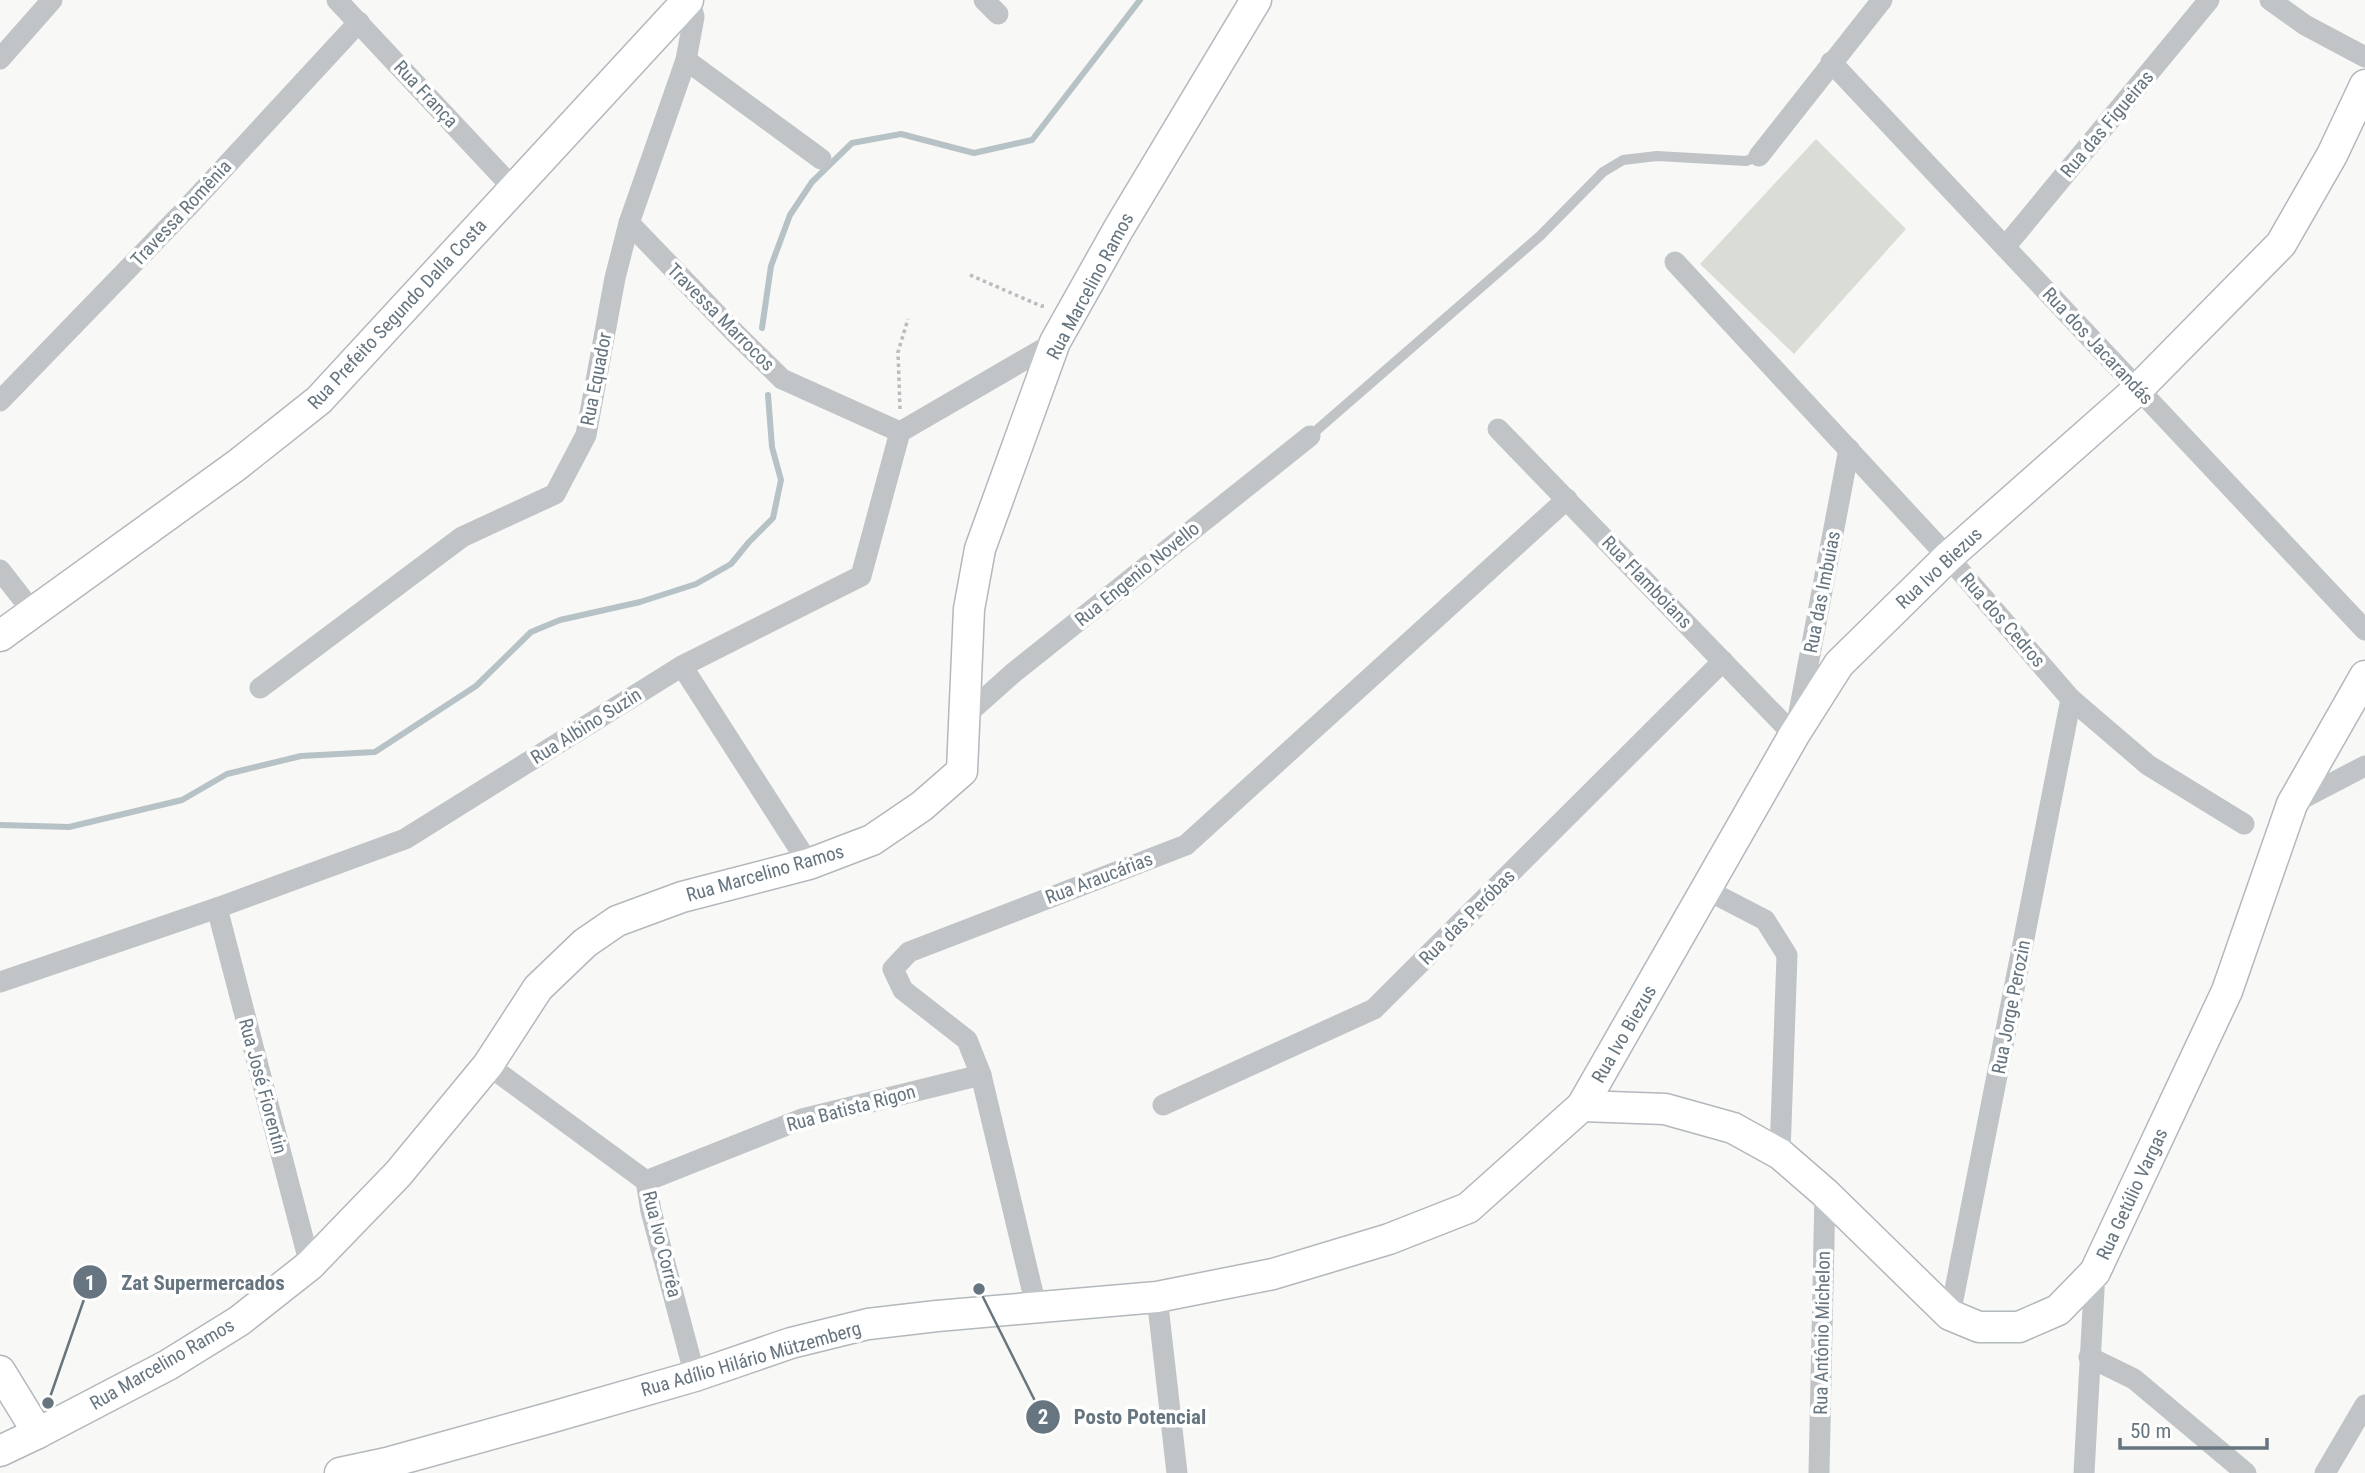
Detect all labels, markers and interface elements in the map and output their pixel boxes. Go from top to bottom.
street label: Rua França [389,56,463,132]
street label: Rua das Figueiras [2056,66,2158,182]
street label: Travessa Romênia [126,155,236,271]
street label: Rua Marcelino Ramos [1042,209,1138,363]
street label: Rua Prefeito Segundo Dalla Costa [303,214,491,414]
street label: Travessa Marrocos [662,258,780,376]
street label: Rua dos Jacarandás [2038,283,2158,409]
street label: Rua Equador [576,330,616,428]
street label: Rua Engenio Novello [1070,517,1204,631]
street label: Rua Ivo Biezus [1891,522,1987,614]
street label: Rua das Imbuias [1799,529,1845,655]
street label: Rua Flamboians [1597,531,1697,633]
street label: Rua dos Cedros [1956,568,2050,672]
street label: Rua Albino Suzin [527,683,645,769]
street label: Rua Marcelino Ramos [683,839,847,907]
street label: Rua Araucárias [1042,847,1156,909]
street label: Rua das Peróbas [1414,864,1520,970]
street label: Rua Jorge Perozin [1987,938,2035,1076]
street label: Rua Ivo Biezus [1587,981,1661,1087]
street label: Rua José Fiorentin [234,1016,292,1156]
street label: Rua Batista Rigon [784,1080,918,1136]
street label: Rua Getúlio Vargas [2091,1125,2173,1263]
street label: Rua Ivo Corrêa [638,1188,686,1300]
street label: Rua Antônio Michelon [1809,1251,1835,1415]
callout: Zat Supermercados [72,1261,299,1303]
text: 1 [85,1271,95,1295]
text: Zat Supermercados [121,1271,285,1295]
street label: Rua Marcelino Ramos [86,1313,238,1415]
street label: Rua Adílio Hilário Mützemberg [638,1317,864,1401]
callout: Posto Potencial [1025,1396,1221,1438]
text: 2 [1038,1405,1048,1429]
text: Posto Potencial [1074,1405,1206,1429]
scale bar [2120,1406,2267,1450]
text: 50 m [2130,1419,2171,1443]

